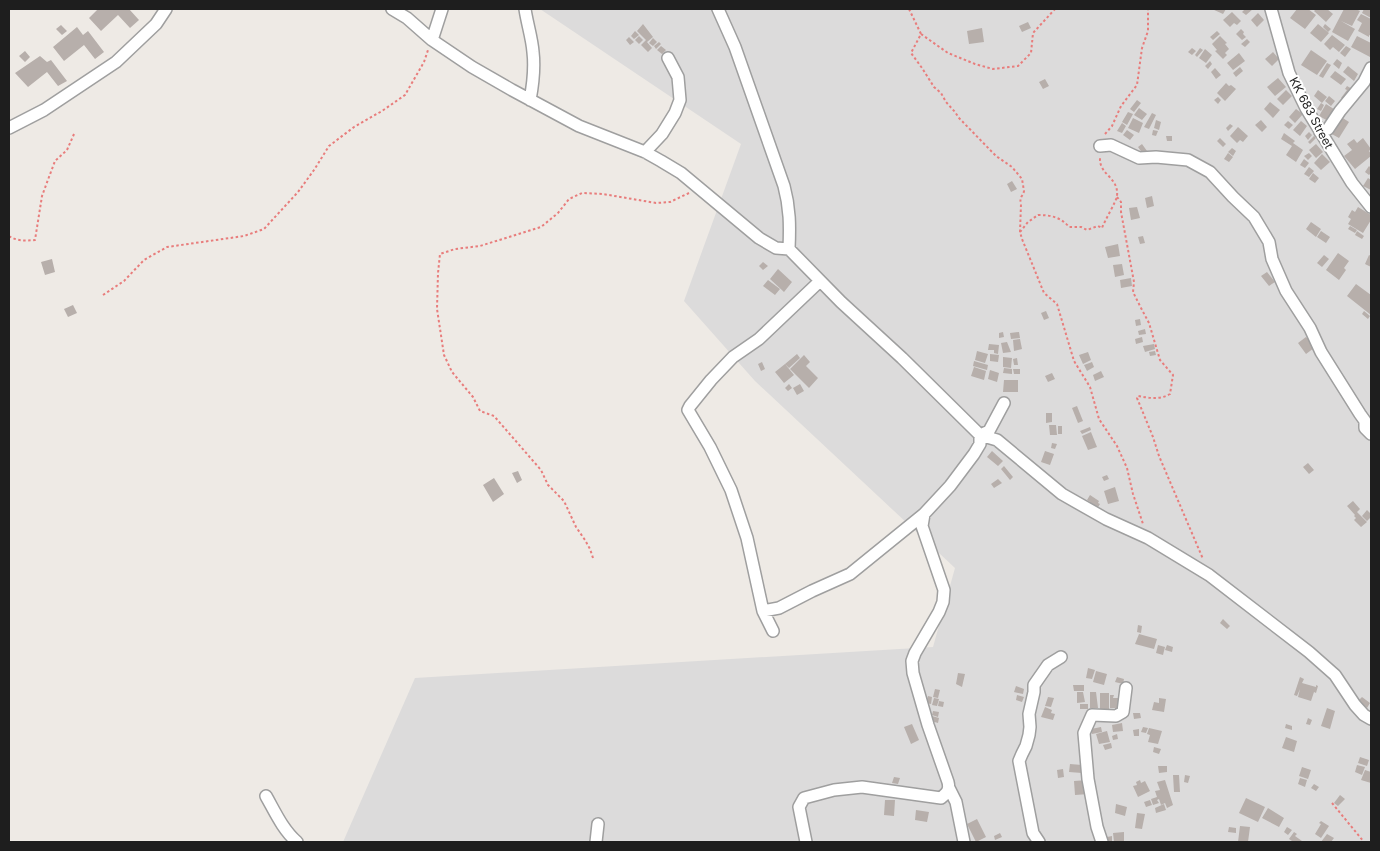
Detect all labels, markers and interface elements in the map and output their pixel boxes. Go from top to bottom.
street label: KK 683 Street [1286,74,1337,151]

